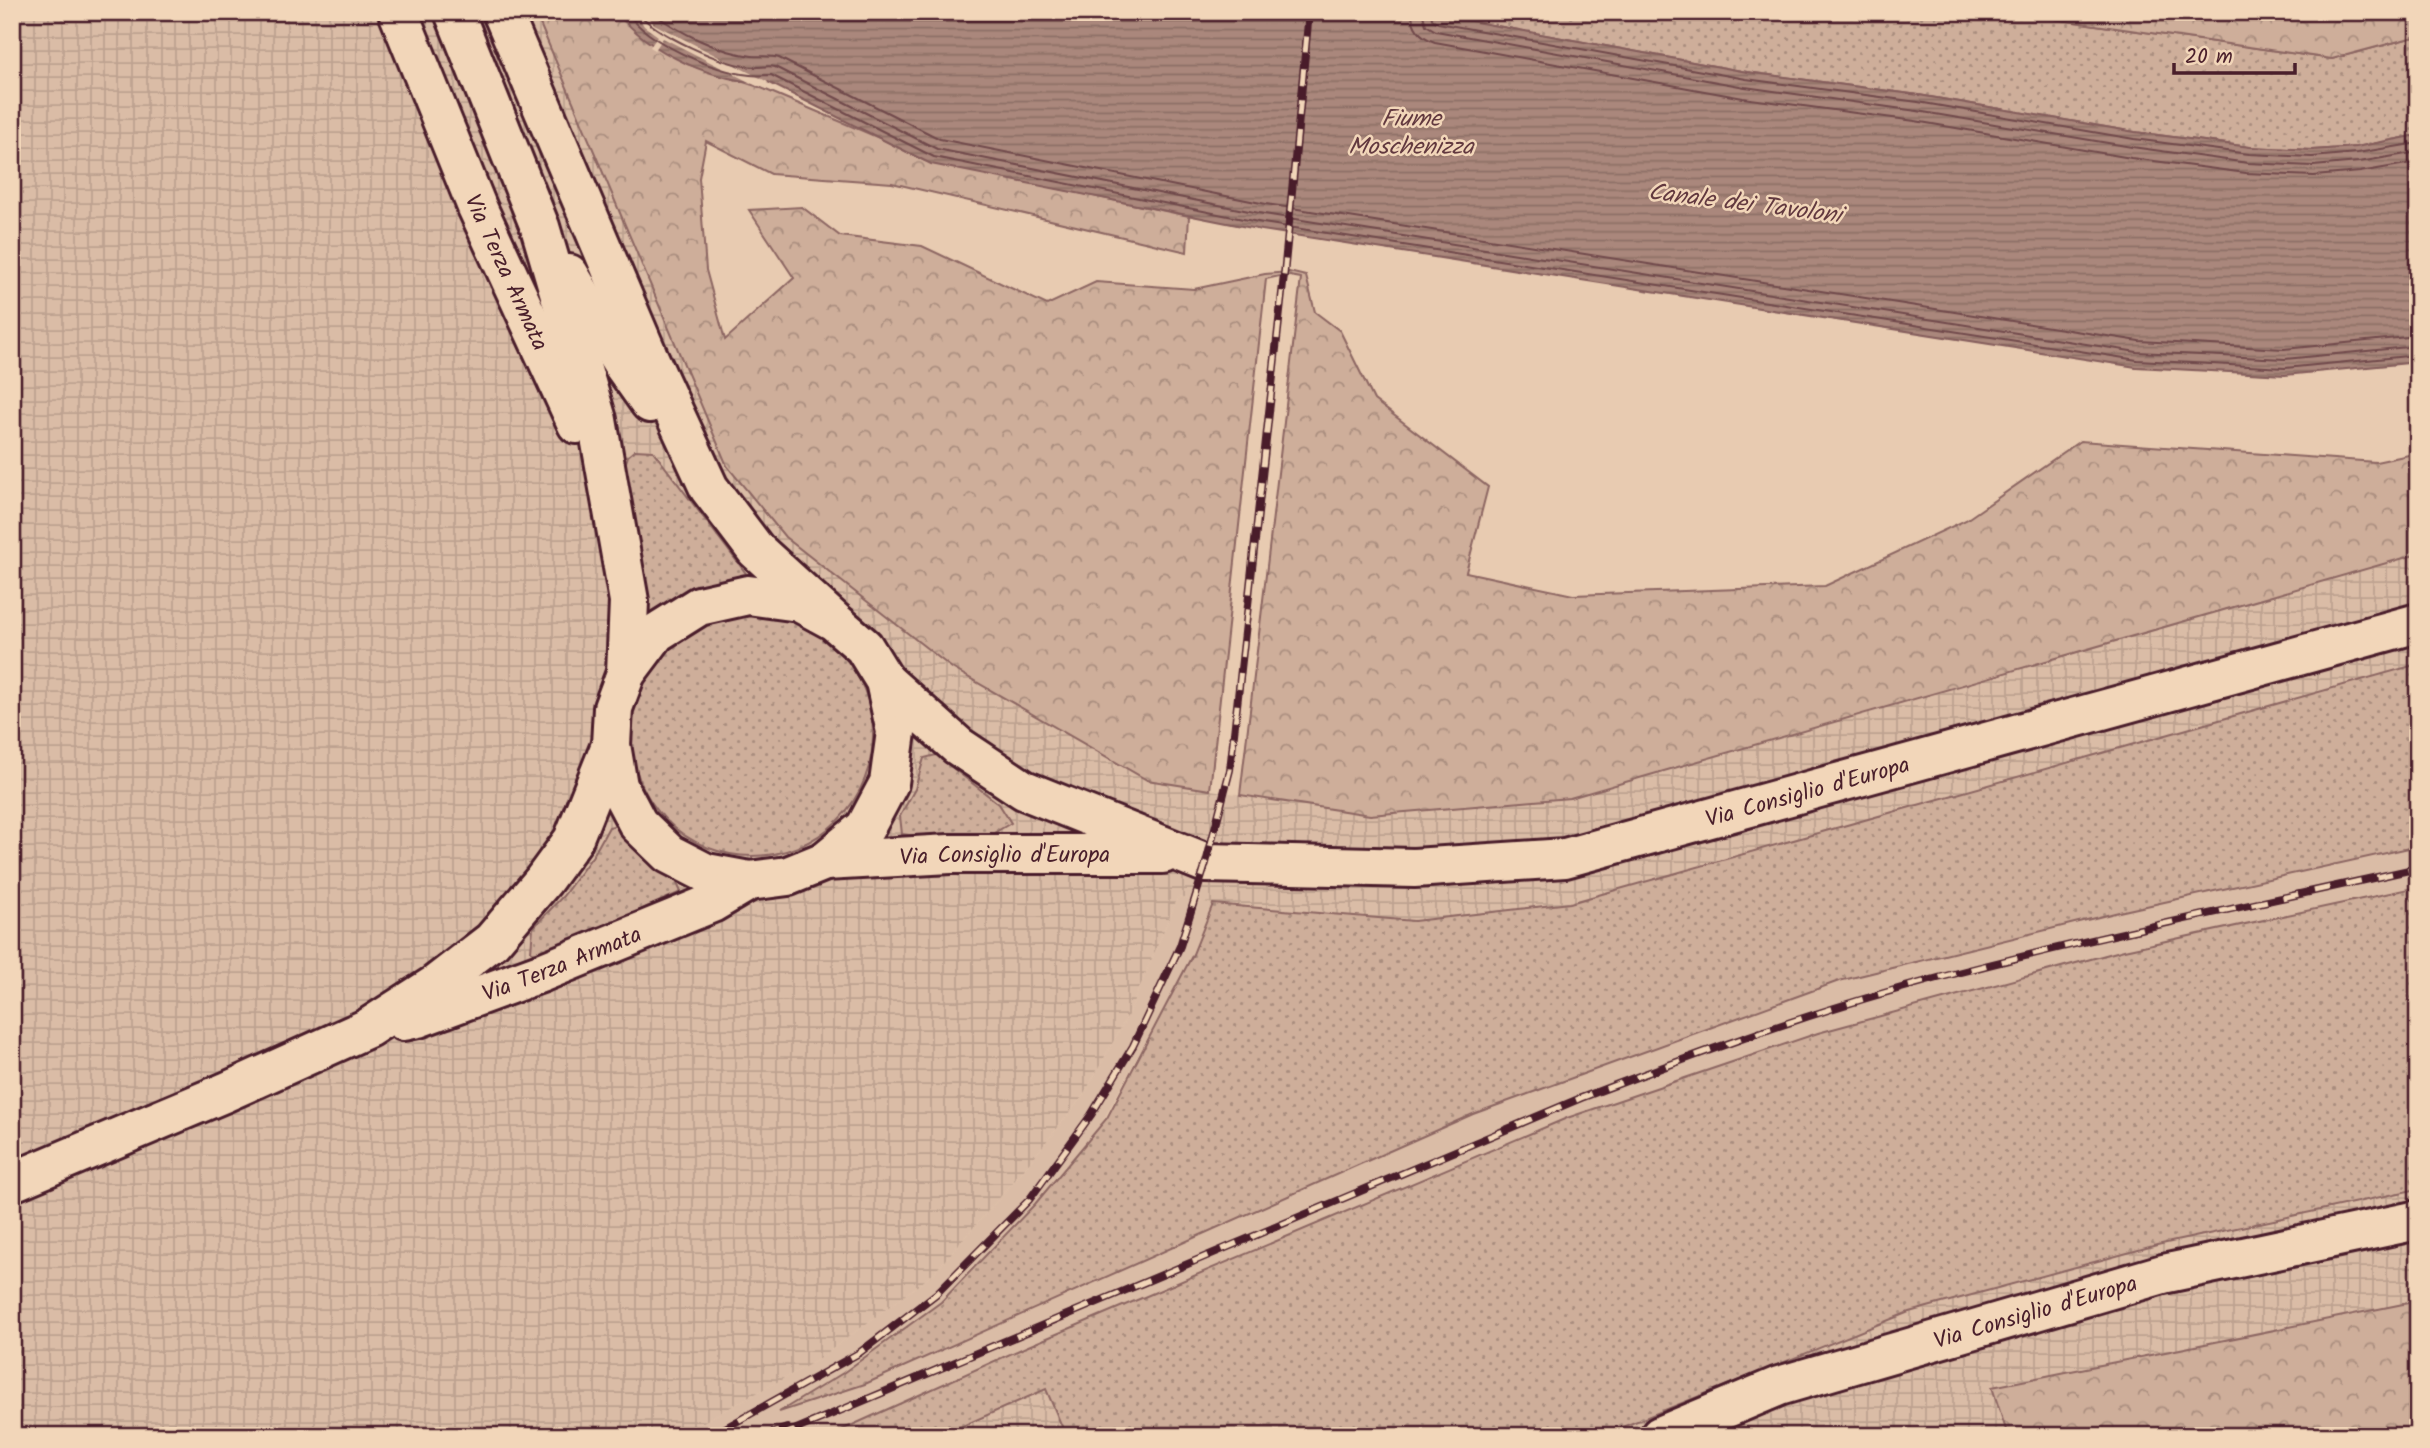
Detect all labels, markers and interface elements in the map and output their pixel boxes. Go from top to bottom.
scale bar [2174,32,2295,76]
text: 20 m [2185,41,2233,74]
water label: Fiume Moschenizza [1348,100,1475,167]
water label: Canale dei Tavoloni [1646,173,1849,236]
street label: Via Terza Armata [454,189,557,357]
street label: Via Consiglio d'Europa [1702,748,1914,838]
street label: Via Consiglio d'Europa [899,838,1110,877]
street label: Via Terza Armata [478,918,648,1013]
street label: Via Consiglio d'Europa [1930,1266,2142,1360]

